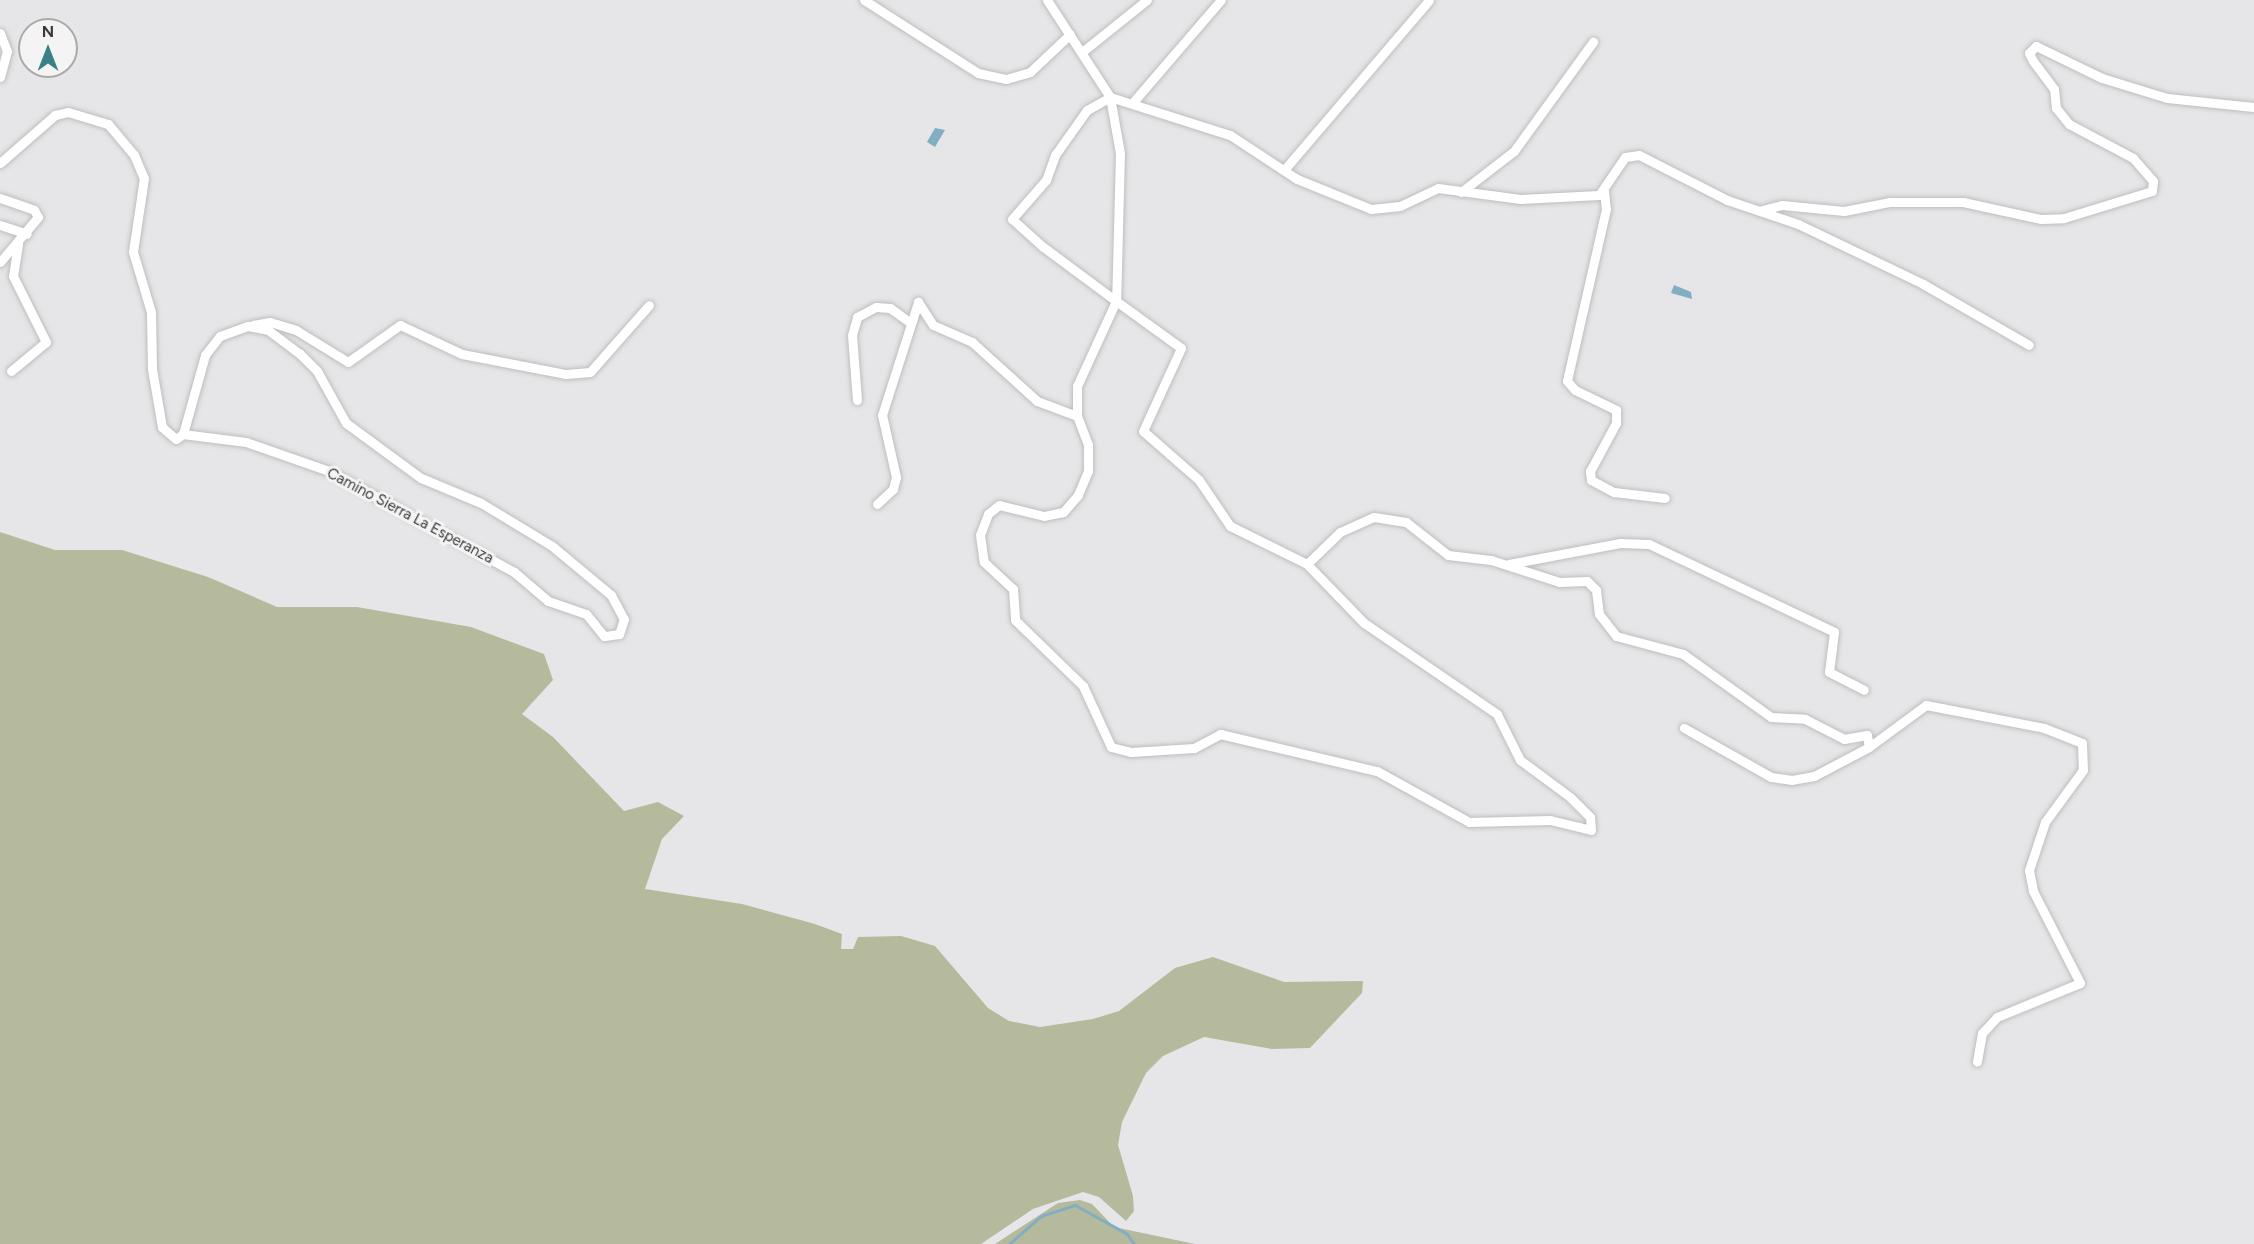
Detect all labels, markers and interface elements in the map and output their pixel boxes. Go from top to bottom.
north arrow [18,18,78,78]
text: N [42,22,54,41]
street label: Camino Sierra La Esperanza [324,464,496,568]

